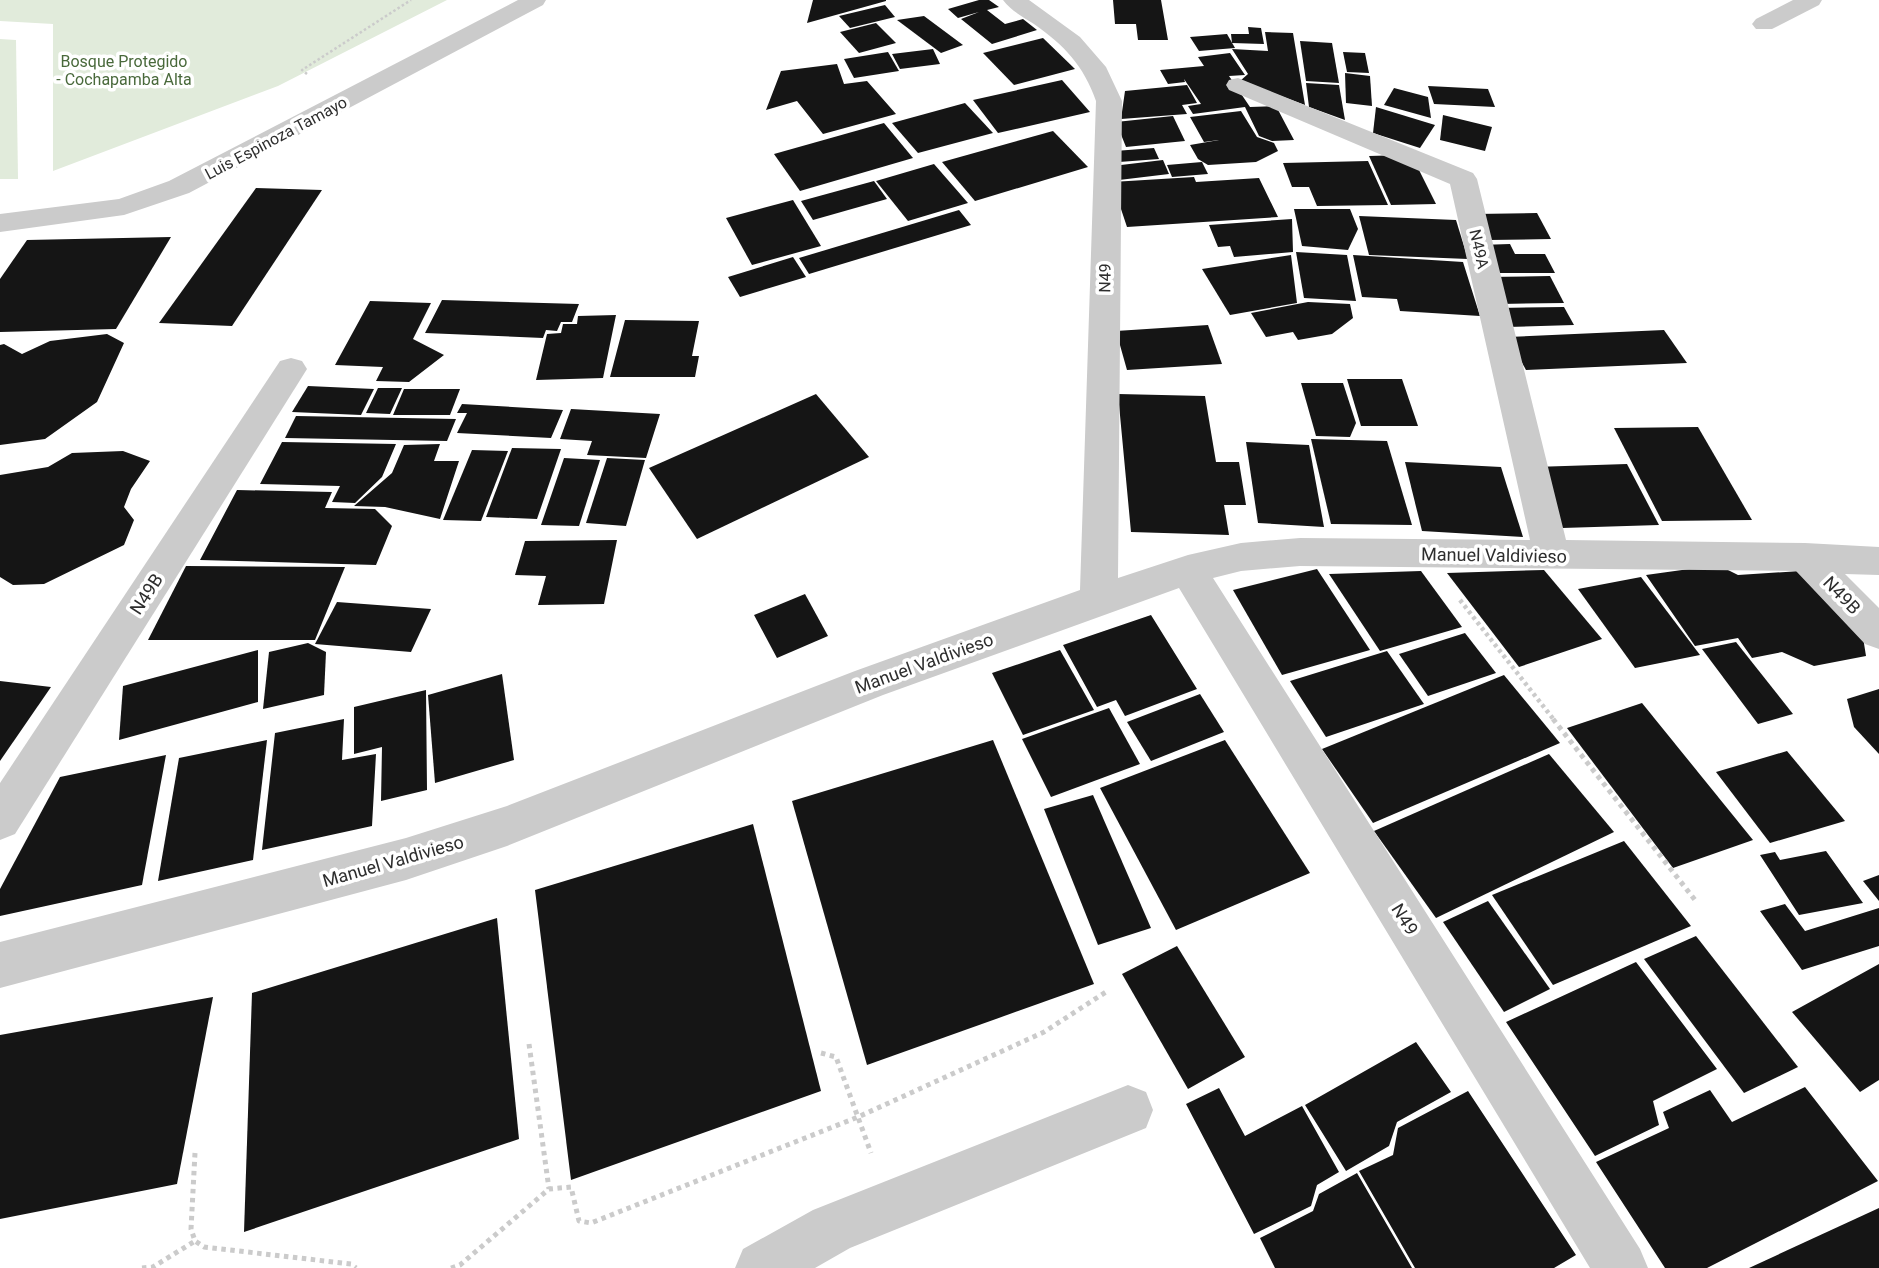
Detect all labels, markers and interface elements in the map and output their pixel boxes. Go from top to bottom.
park label: Bosque Protegido - Cochapamba Alta [56,52,192,89]
street label: Luis Espinoza Tamayo [202,92,350,184]
street label: N49A [1465,227,1493,271]
street label: N49 [1095,263,1115,293]
street label: Manuel Valdivieso [1421,543,1567,567]
street label: N49B [125,570,167,618]
street label: N49B [1819,572,1865,618]
street label: Manuel Valdivieso [852,628,996,698]
street label: Manuel Valdivieso [320,831,466,891]
street label: N49 [1387,899,1423,939]

